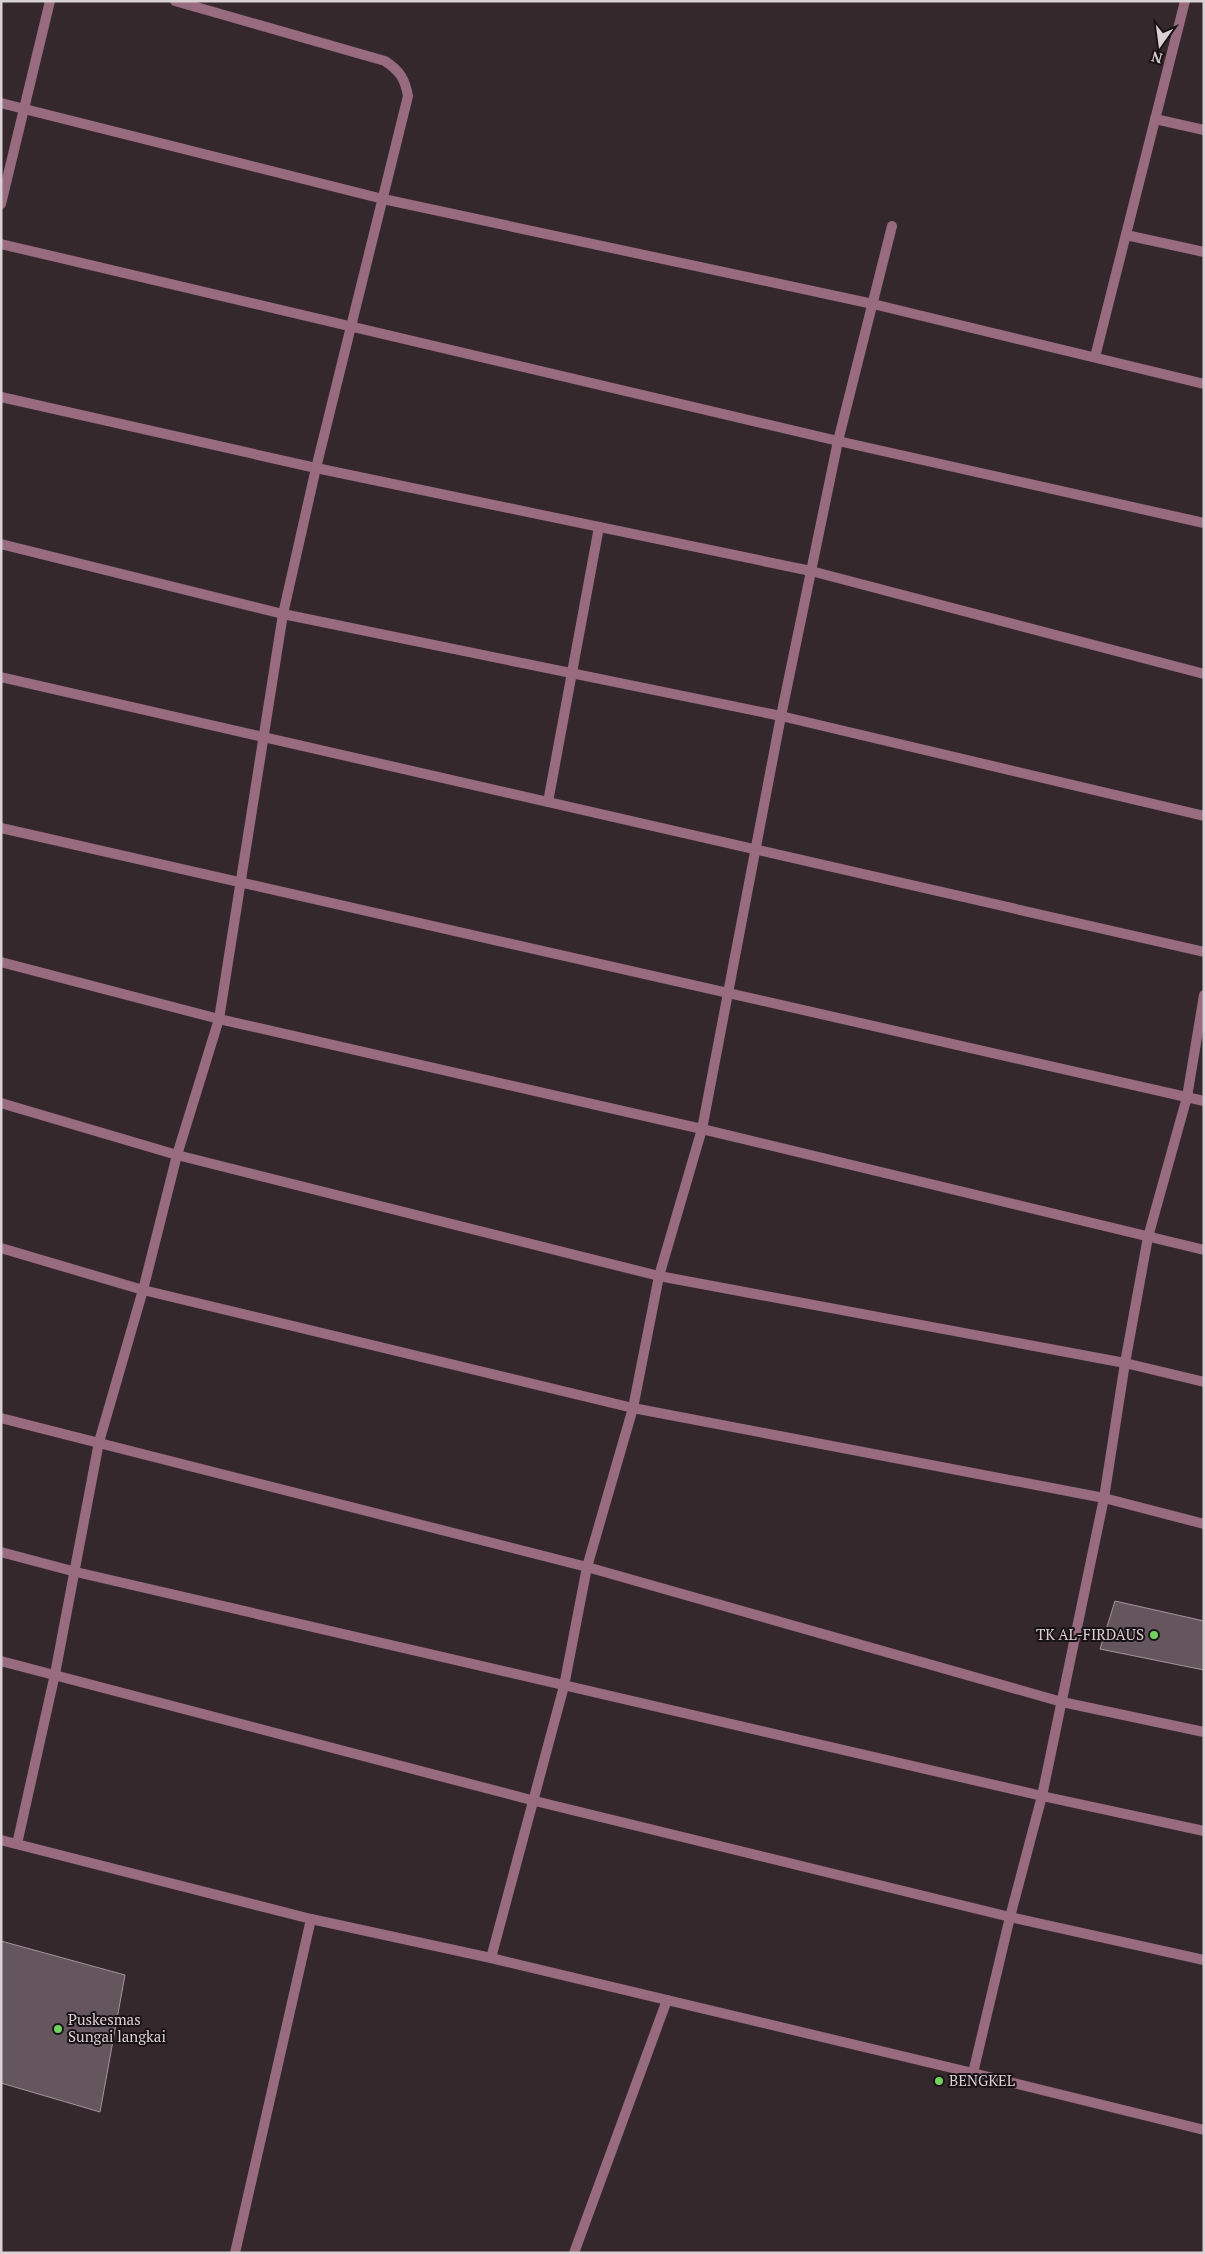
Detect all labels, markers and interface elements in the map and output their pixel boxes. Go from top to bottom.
north arrow [1135,20,1185,70]
text: N [1149,48,1164,69]
place label: TK AL-FIRDAUS [1036,1624,1144,1644]
marker: TK AL-FIRDAUS [1148,1629,1160,1641]
place label: Puskesmas Sungai langkai [68,2009,166,2046]
marker: Puskesmas Sungai langkai [52,2023,64,2035]
place label: BENGKEL [949,2070,1015,2090]
marker: BENGKEL [933,2075,945,2087]

